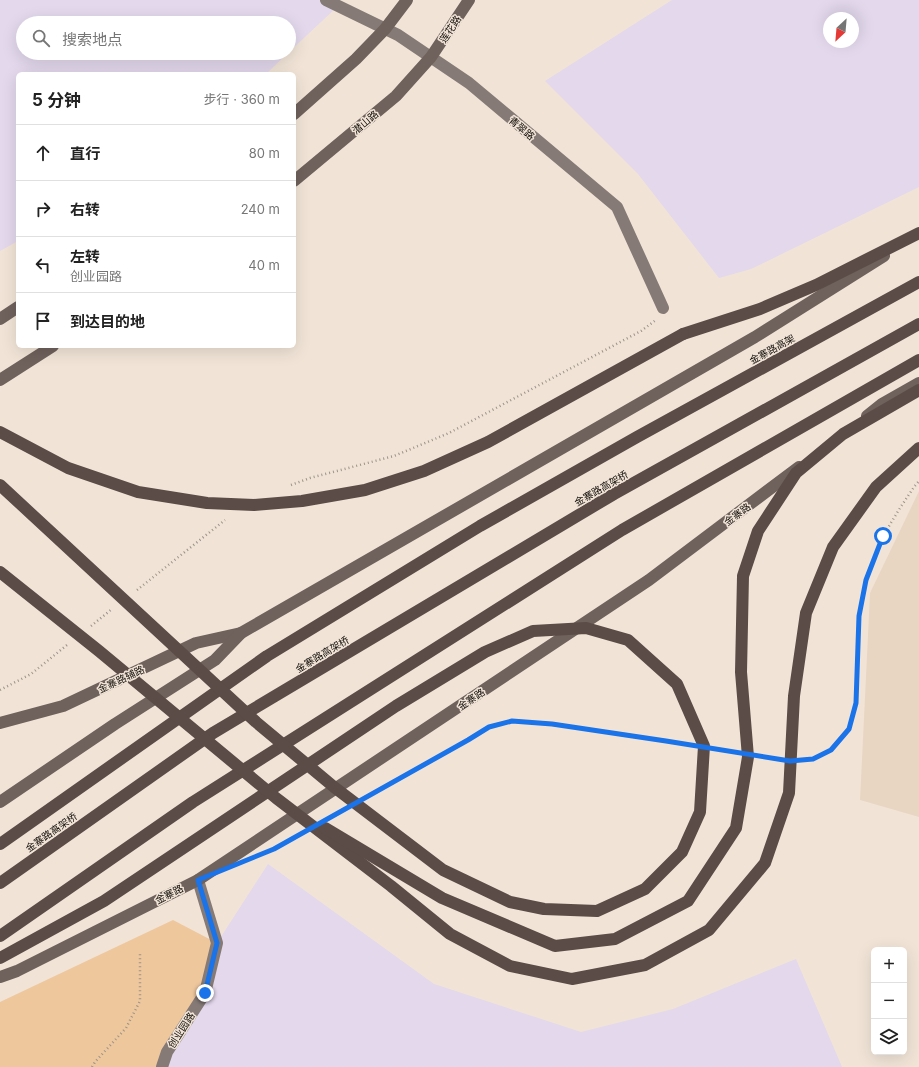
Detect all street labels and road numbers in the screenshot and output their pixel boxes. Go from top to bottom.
street label: 莲花路 [437,13,463,45]
street label: 潜山路 [350,108,380,136]
street label: 青翠路 [507,114,537,142]
street label: 金寨路高架 [747,332,797,366]
street label: 金寨路高架桥 [572,468,630,508]
street label: 金寨路 [721,500,753,528]
street label: 金寨路高架桥 [293,633,351,675]
street label: 金寨路辅路 [96,663,146,695]
street label: 金寨路 [455,686,487,712]
street label: 金寨路高架桥 [23,810,79,854]
street label: 金寨路 [153,882,185,906]
street label: 创业园路 [165,1010,197,1050]

